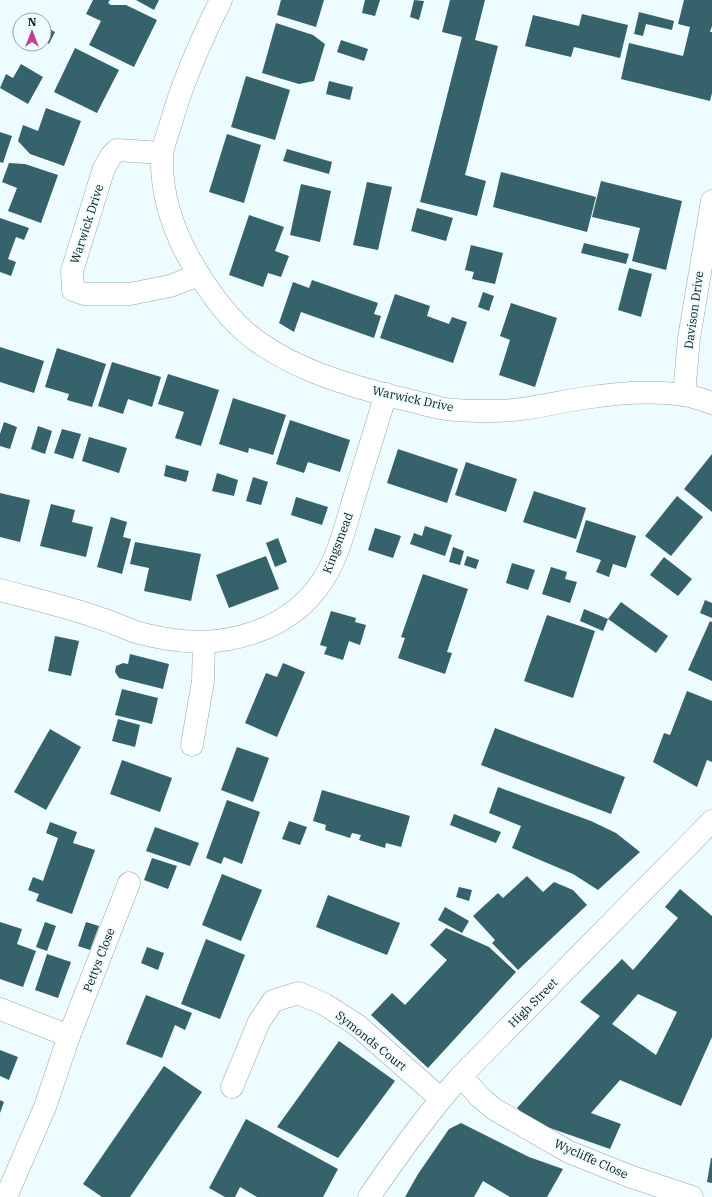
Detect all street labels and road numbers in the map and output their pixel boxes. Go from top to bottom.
street label: Warwick Drive [67,182,106,265]
street label: Davison Drive [681,270,706,350]
street label: Warwick Drive [371,383,455,414]
street label: Kingsmead [319,510,356,575]
street label: Pettys Close [79,926,118,994]
street label: High Street [505,975,560,1030]
street label: Symonds Court [333,1007,410,1074]
street label: Wycliffe Close [552,1136,630,1182]

